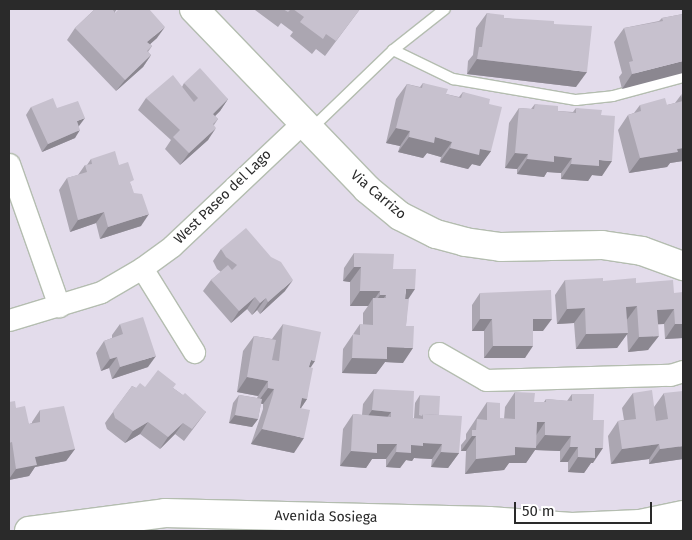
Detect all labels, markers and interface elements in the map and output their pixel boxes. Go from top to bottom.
street label: West Paseo del Lago [171,146,275,248]
street label: Via Carrizo [347,167,409,223]
scale bar [517,492,654,524]
text: 50 m [522,502,555,520]
street label: Avenida Sosiega [274,508,378,526]

